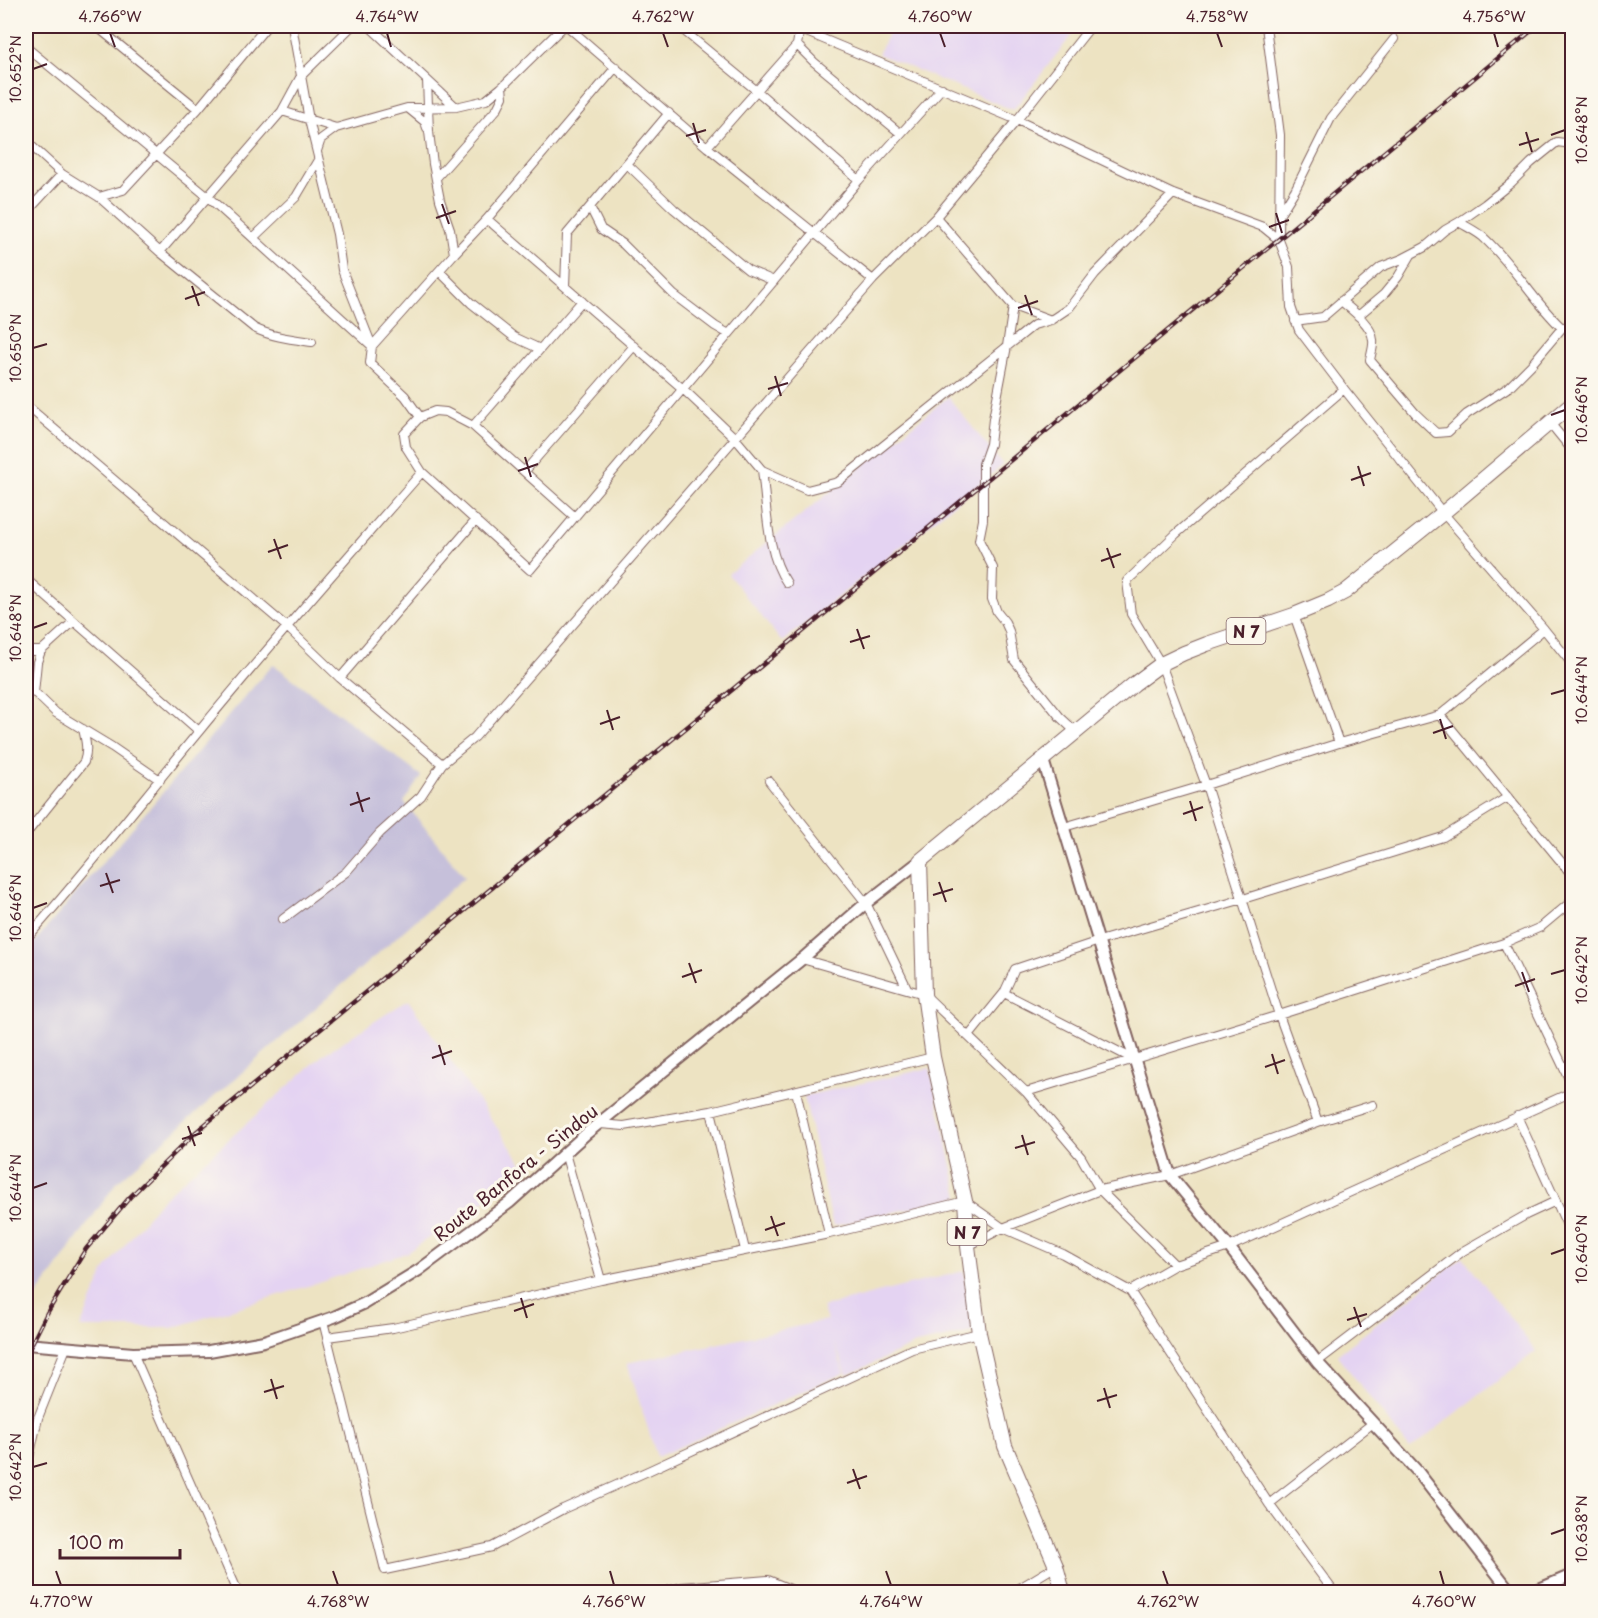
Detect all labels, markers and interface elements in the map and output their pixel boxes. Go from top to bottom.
text: 4.766°W [78,4,142,27]
text: 4.764°W [355,4,419,27]
text: 4.762°W [632,4,695,27]
text: 4.760°W [908,4,973,27]
text: 4.758°W [1186,4,1249,27]
text: 4.756°W [1462,4,1526,27]
text: 10.652°N [3,35,26,103]
text: 10.648°N [1569,96,1592,164]
text: 10.650°N [3,314,26,382]
text: 10.646°N [1569,376,1592,444]
text: 10.648°N [3,594,26,662]
road number: N 7 [1226,618,1266,644]
text: 10.644°N [1569,656,1592,724]
text: 10.646°N [3,874,26,942]
text: 10.642°N [1569,936,1592,1004]
street label: Route Banfora - Sindou [427,1097,603,1247]
text: 10.644°N [3,1154,26,1222]
text: 10.640°N [1569,1214,1592,1284]
road number: N 7 [948,1219,986,1245]
text: 10.642°N [3,1433,26,1501]
text: 10.638°N [1569,1495,1592,1563]
scale bar [60,1522,180,1560]
text: 100 m [69,1528,124,1555]
text: 4.770°W [29,1589,93,1612]
text: 4.768°W [307,1589,370,1612]
text: 4.766°W [582,1589,646,1612]
text: 4.764°W [859,1589,923,1612]
text: 4.762°W [1137,1589,1200,1612]
text: 4.760°W [1412,1589,1477,1612]

